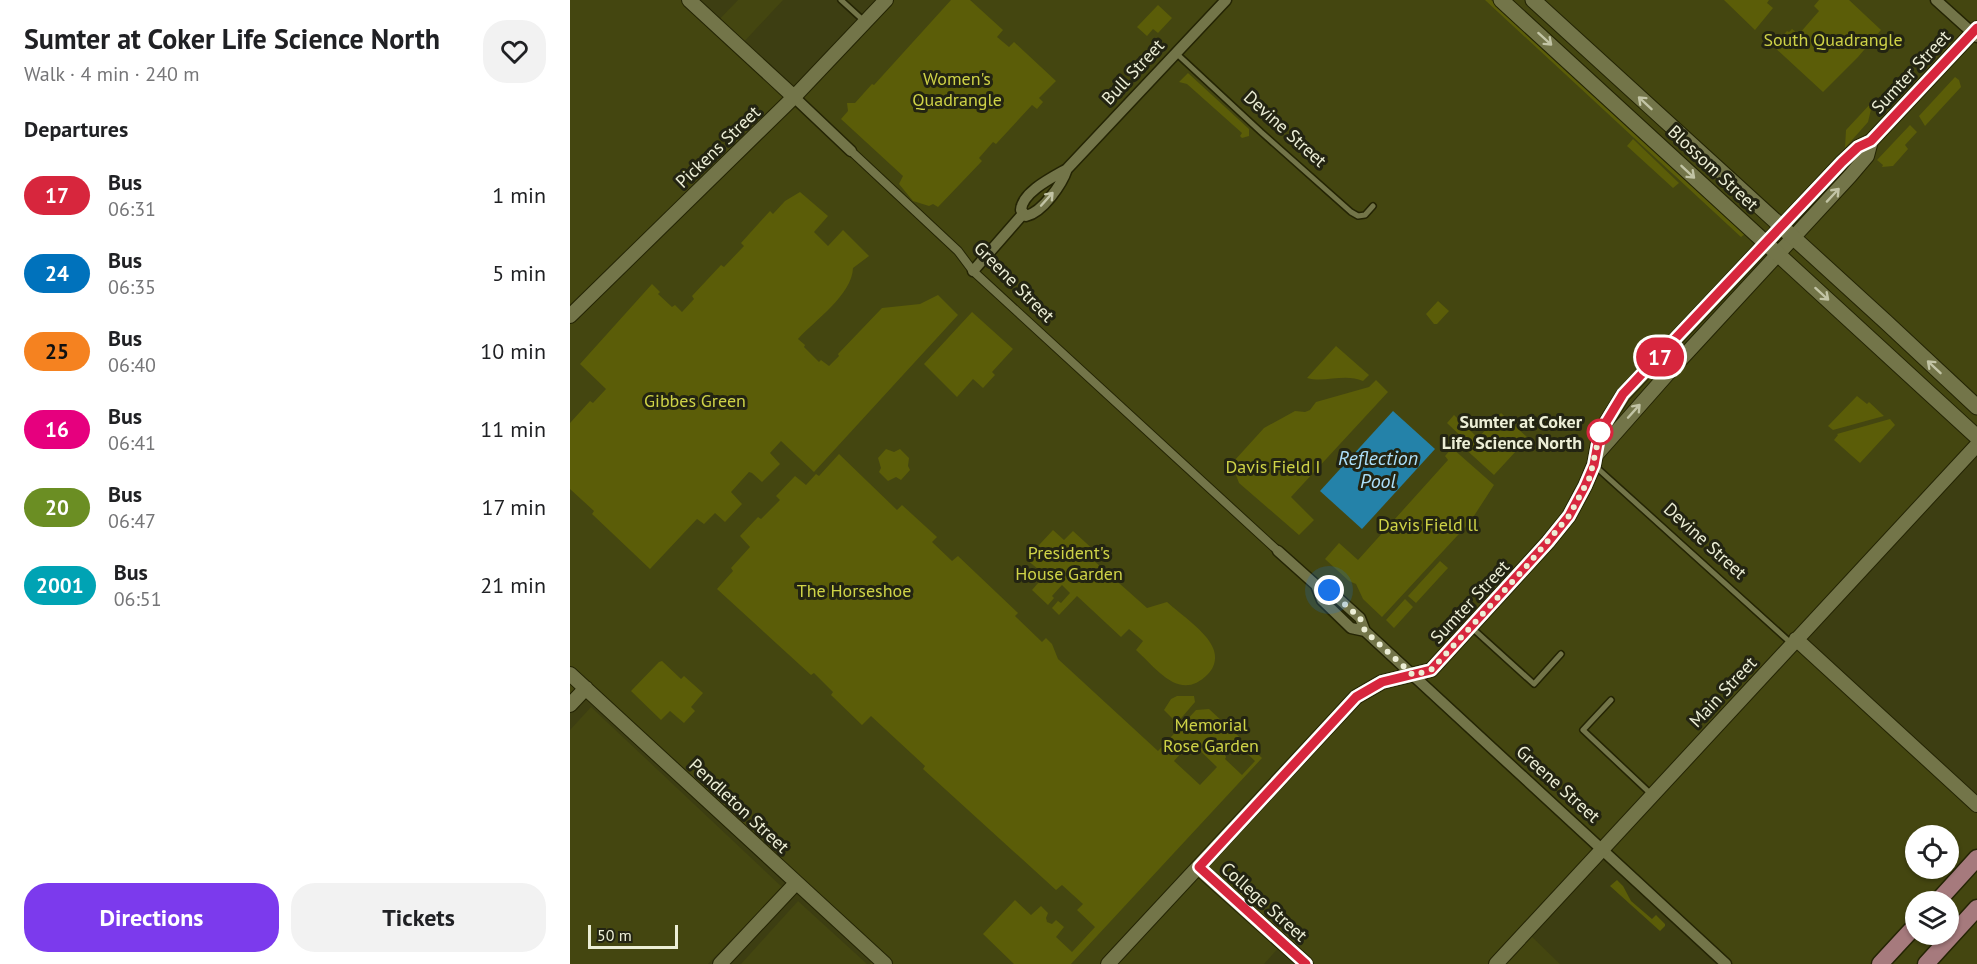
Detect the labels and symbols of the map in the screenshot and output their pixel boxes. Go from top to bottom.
street label: Sumter Street [1866,25,1955,118]
park label: South Quadrangle [1763,28,1903,51]
one-way arrow [1537,32,1552,47]
street label: Bull Street [1096,34,1169,109]
park label: Women's Quadrangle [912,67,1002,111]
street label: Devine Street [1239,85,1332,172]
one-way arrow [1638,96,1653,110]
street label: Pickens Street [671,101,765,193]
street label: Blossom Street [1663,120,1763,215]
one-way arrow [1680,165,1695,179]
one-way arrow [1826,187,1840,202]
one-way arrow [1040,192,1054,207]
street label: Greene Street [969,236,1060,327]
one-way arrow [1814,287,1829,301]
line badge: 17 [1633,338,1687,376]
one-way arrow [1927,360,1942,374]
park label: Gibbes Green [644,389,746,412]
one-way arrow [1627,404,1641,419]
place label: Sumter at Coker Life Science North [1442,410,1583,454]
marker: Sumter at Coker Life Science North [1587,419,1613,445]
water label: Reflection Pool [1338,445,1418,494]
park label: Davis Field I [1226,455,1320,478]
street label: Devine Street [1659,497,1752,584]
park label: Davis Field ll [1378,513,1479,536]
park label: President's House Garden [1015,541,1123,585]
street label: Sumter Street [1425,555,1514,648]
your location [1314,575,1344,605]
park label: The Horseshoe [797,579,911,602]
street label: Main Street [1684,651,1761,732]
park label: Memorial Rose Garden [1163,713,1259,757]
street label: Greene Street [1512,740,1605,827]
street label: Pendleton Street [684,753,794,858]
street label: College Street [1216,857,1312,946]
scale bar [588,922,678,950]

